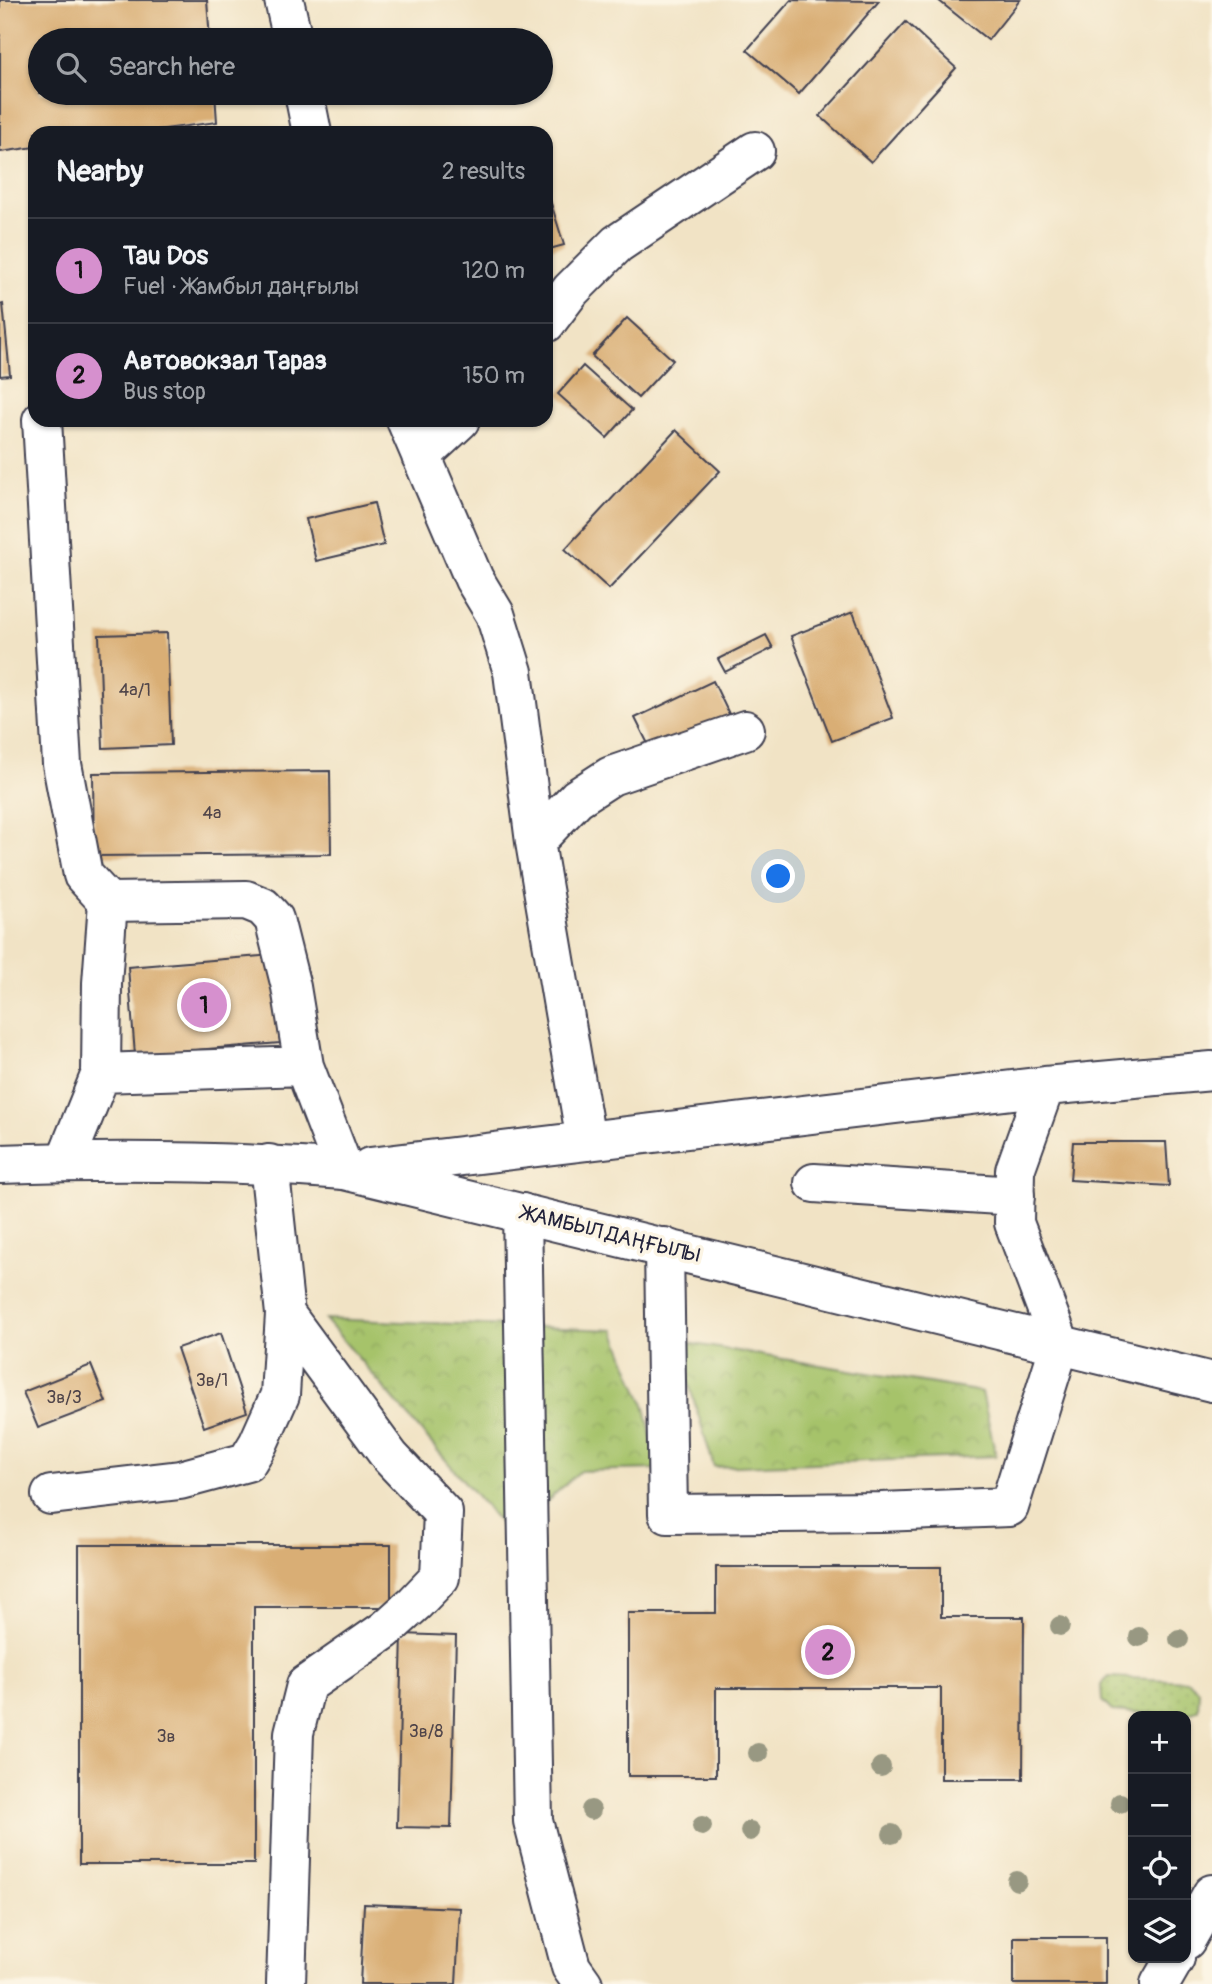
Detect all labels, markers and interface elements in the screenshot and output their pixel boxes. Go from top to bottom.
search box [28,28,553,105]
icon: search [52,48,90,86]
text: Search here [108,51,235,83]
text: Nearby [56,153,143,190]
text: 2 results [442,157,525,186]
text: Tau Dos [123,240,208,272]
text: 1 [75,256,84,285]
text: 120 m [462,256,525,285]
text: Fuel · Жамбыл даңғылы [123,272,359,301]
text: Автовокзал Тараз [123,345,327,377]
text: 2 [73,361,85,390]
text: 150 m [462,361,525,390]
text: Bus stop [123,377,206,406]
house number: 4а/1 [119,679,151,702]
house number: 4а [203,802,221,825]
your location [761,859,795,893]
pin: 1 [181,979,227,1031]
street label: ЖАМБЫЛ ДАҢҒЫЛЫ [516,1199,703,1270]
house number: 3в/1 [196,1369,228,1392]
house number: 3в/3 [46,1386,82,1409]
pin: 2 [805,1626,851,1678]
map controls [1128,1711,1191,1963]
button: + [1128,1711,1191,1774]
house number: 3в/8 [409,1720,443,1743]
house number: 3в [157,1725,175,1748]
button: − [1128,1774,1191,1837]
button: locate [1128,1837,1191,1900]
button: layers [1128,1900,1191,1963]

